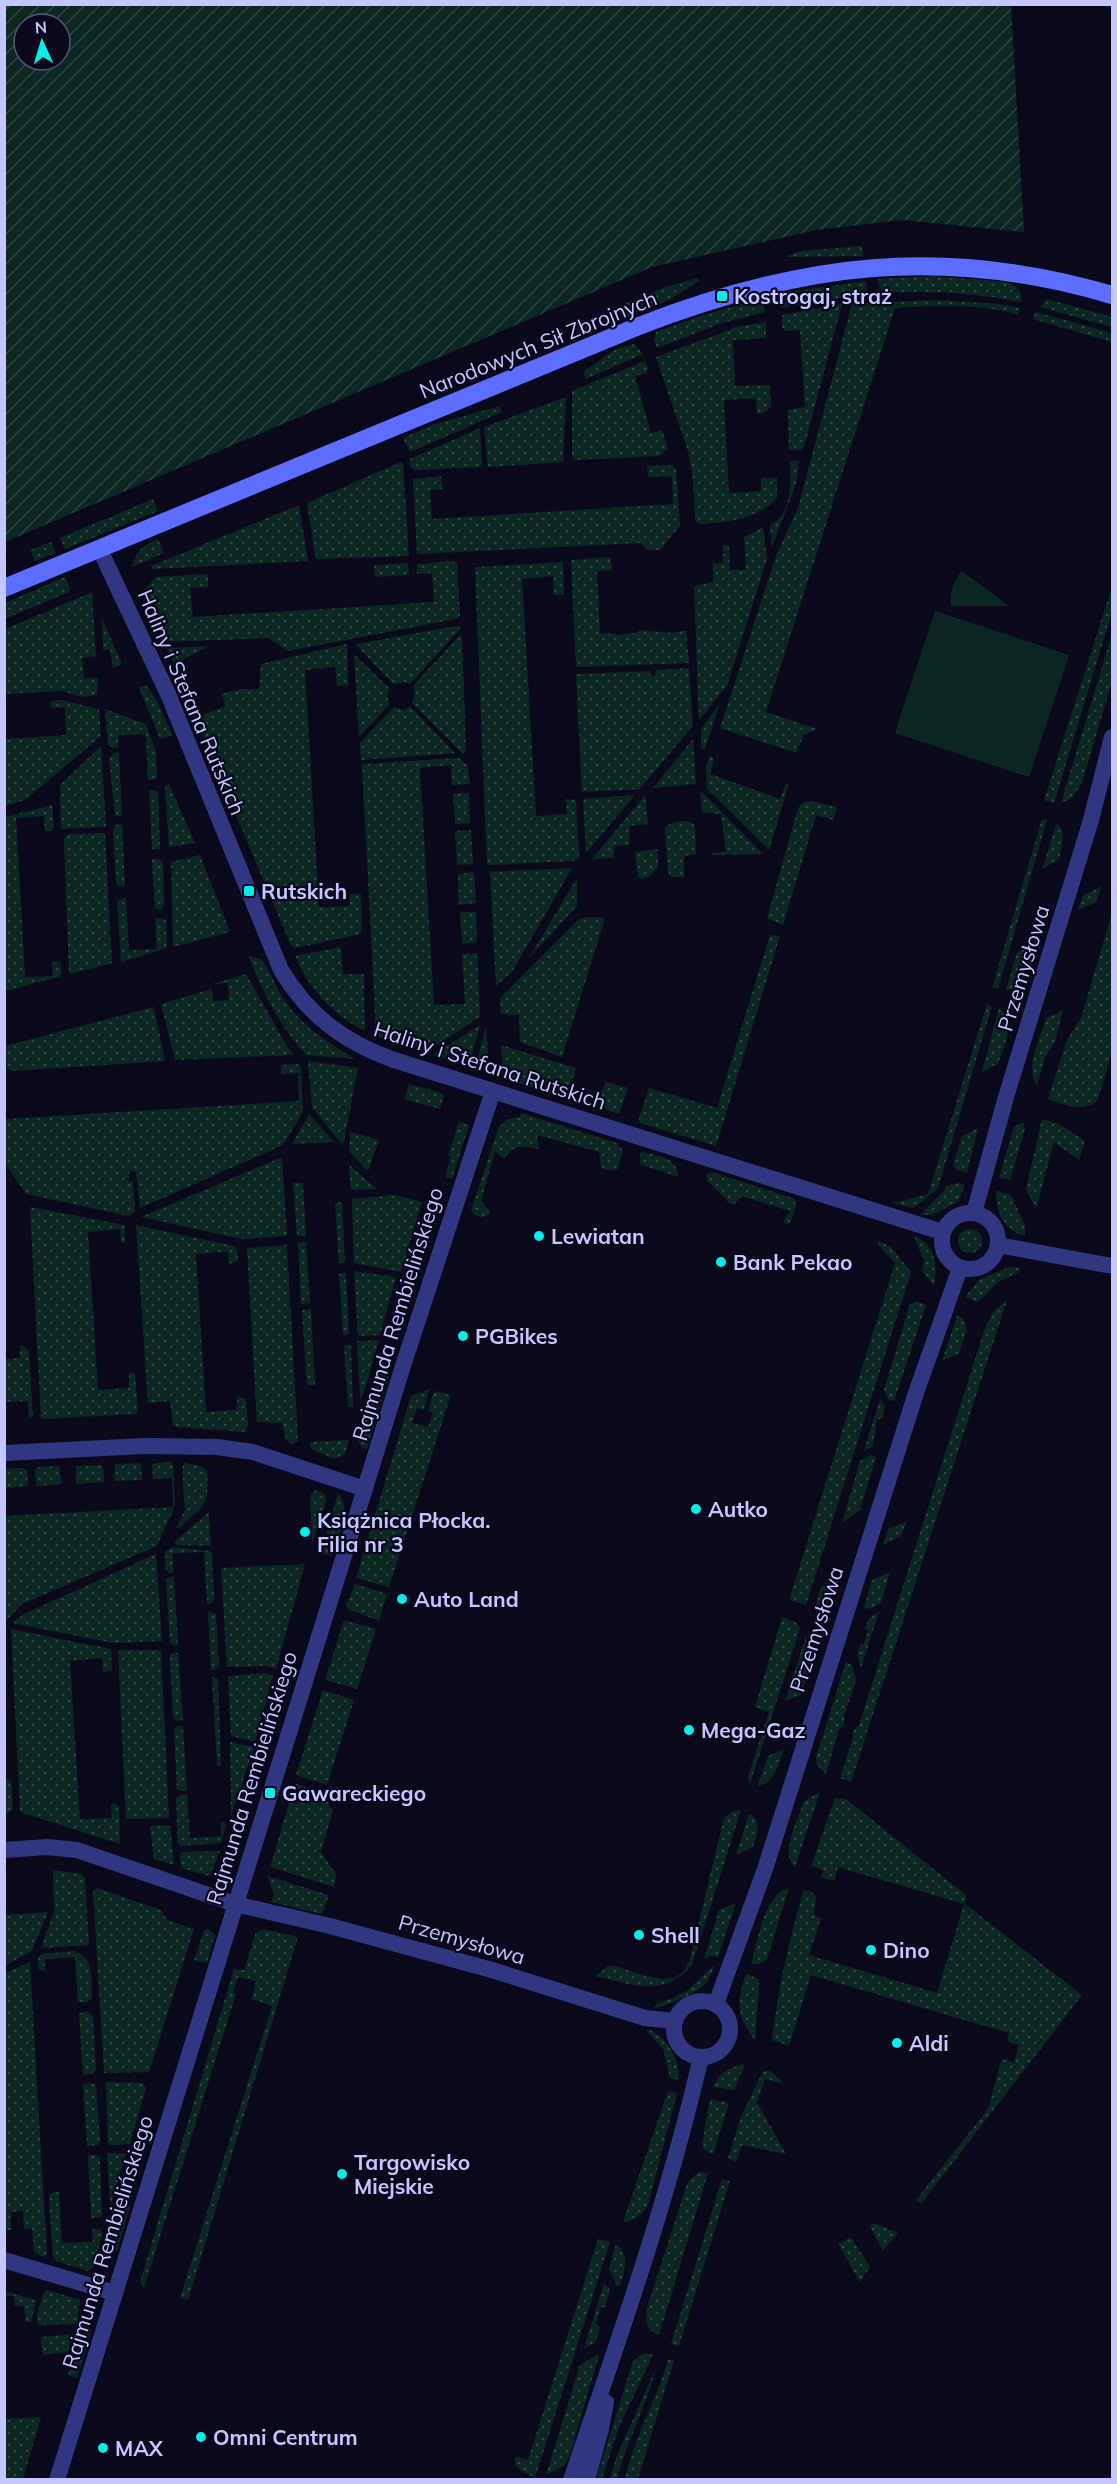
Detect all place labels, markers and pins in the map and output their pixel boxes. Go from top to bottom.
place label: Kostrogaj, straż [734,283,892,309]
marker: Kostrogaj, straż [715,289,729,303]
place label: Rutskich [261,878,347,904]
marker: Rutskich [242,884,256,898]
place label: Lewiatan [551,1223,645,1249]
marker: Lewiatan [532,1229,546,1243]
place label: Bank Pekao [733,1249,852,1275]
marker: Bank Pekao [714,1255,728,1269]
place label: PGBikes [475,1323,558,1349]
marker: PGBikes [456,1329,470,1343]
place label: Autko [708,1496,768,1522]
marker: Autko [689,1502,703,1516]
place label: Książnica Płocka. Filia nr 3 [317,1507,490,1557]
marker: Książnica Płocka. Filia nr 3 [298,1525,312,1539]
place label: Auto Land [414,1586,519,1612]
marker: Auto Land [395,1592,409,1606]
place label: Mega-Gaz [701,1717,806,1743]
marker: Mega-Gaz [682,1723,696,1737]
place label: Gawareckiego [282,1780,426,1806]
marker: Gawareckiego [263,1786,277,1800]
place label: Shell [651,1922,700,1948]
marker: Shell [632,1928,646,1942]
place label: Dino [883,1937,930,1963]
marker: Dino [864,1943,878,1957]
place label: Aldi [909,2030,949,2056]
marker: Aldi [890,2036,904,2050]
place label: Targowisko Miejskie [354,2149,470,2199]
marker: Targowisko Miejskie [335,2167,349,2181]
place label: Omni Centrum [213,2424,358,2450]
marker: Omni Centrum [194,2430,208,2444]
place label: MAX [115,2435,164,2461]
marker: MAX [96,2441,110,2455]

